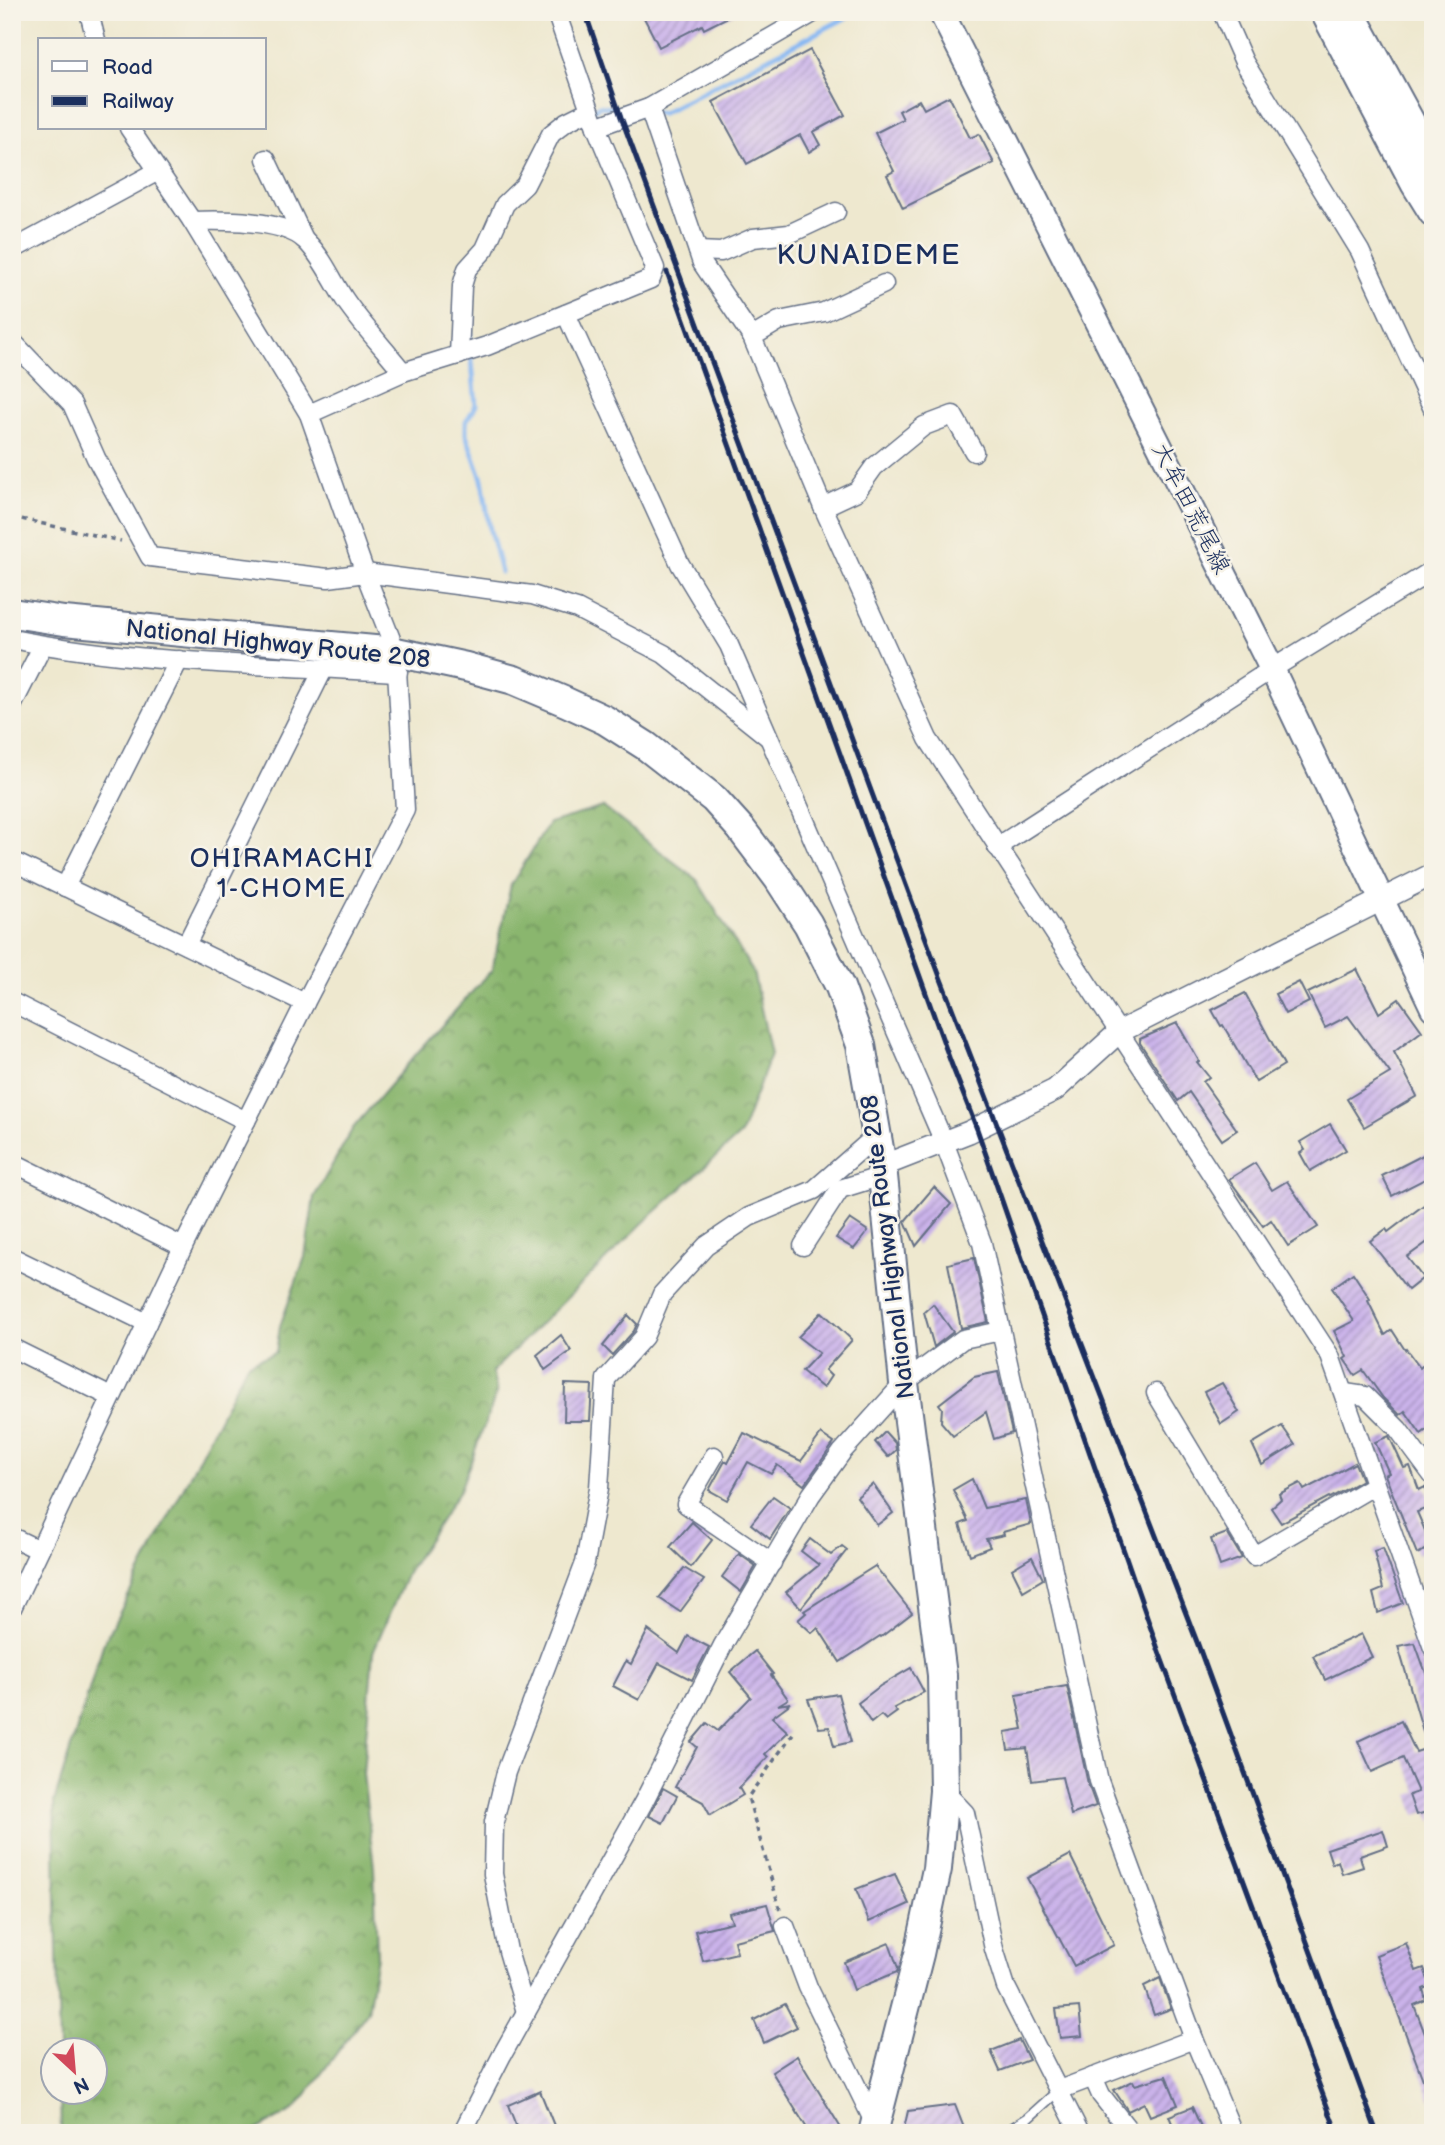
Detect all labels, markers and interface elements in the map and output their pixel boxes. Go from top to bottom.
legend [38,38,266,130]
text: Road [102,55,153,80]
text: Railway [102,89,174,114]
district label: KUNAIDEME [777,239,961,272]
street label: 大牟田荒尾線 [1145,437,1237,579]
street label: National Highway Route 208 [124,614,432,674]
district label: OHIRAMACHI 1-CHOME [190,844,374,905]
street label: National Highway Route 208 [855,1093,921,1401]
north arrow [38,2036,108,2106]
text: N [69,2071,92,2098]

